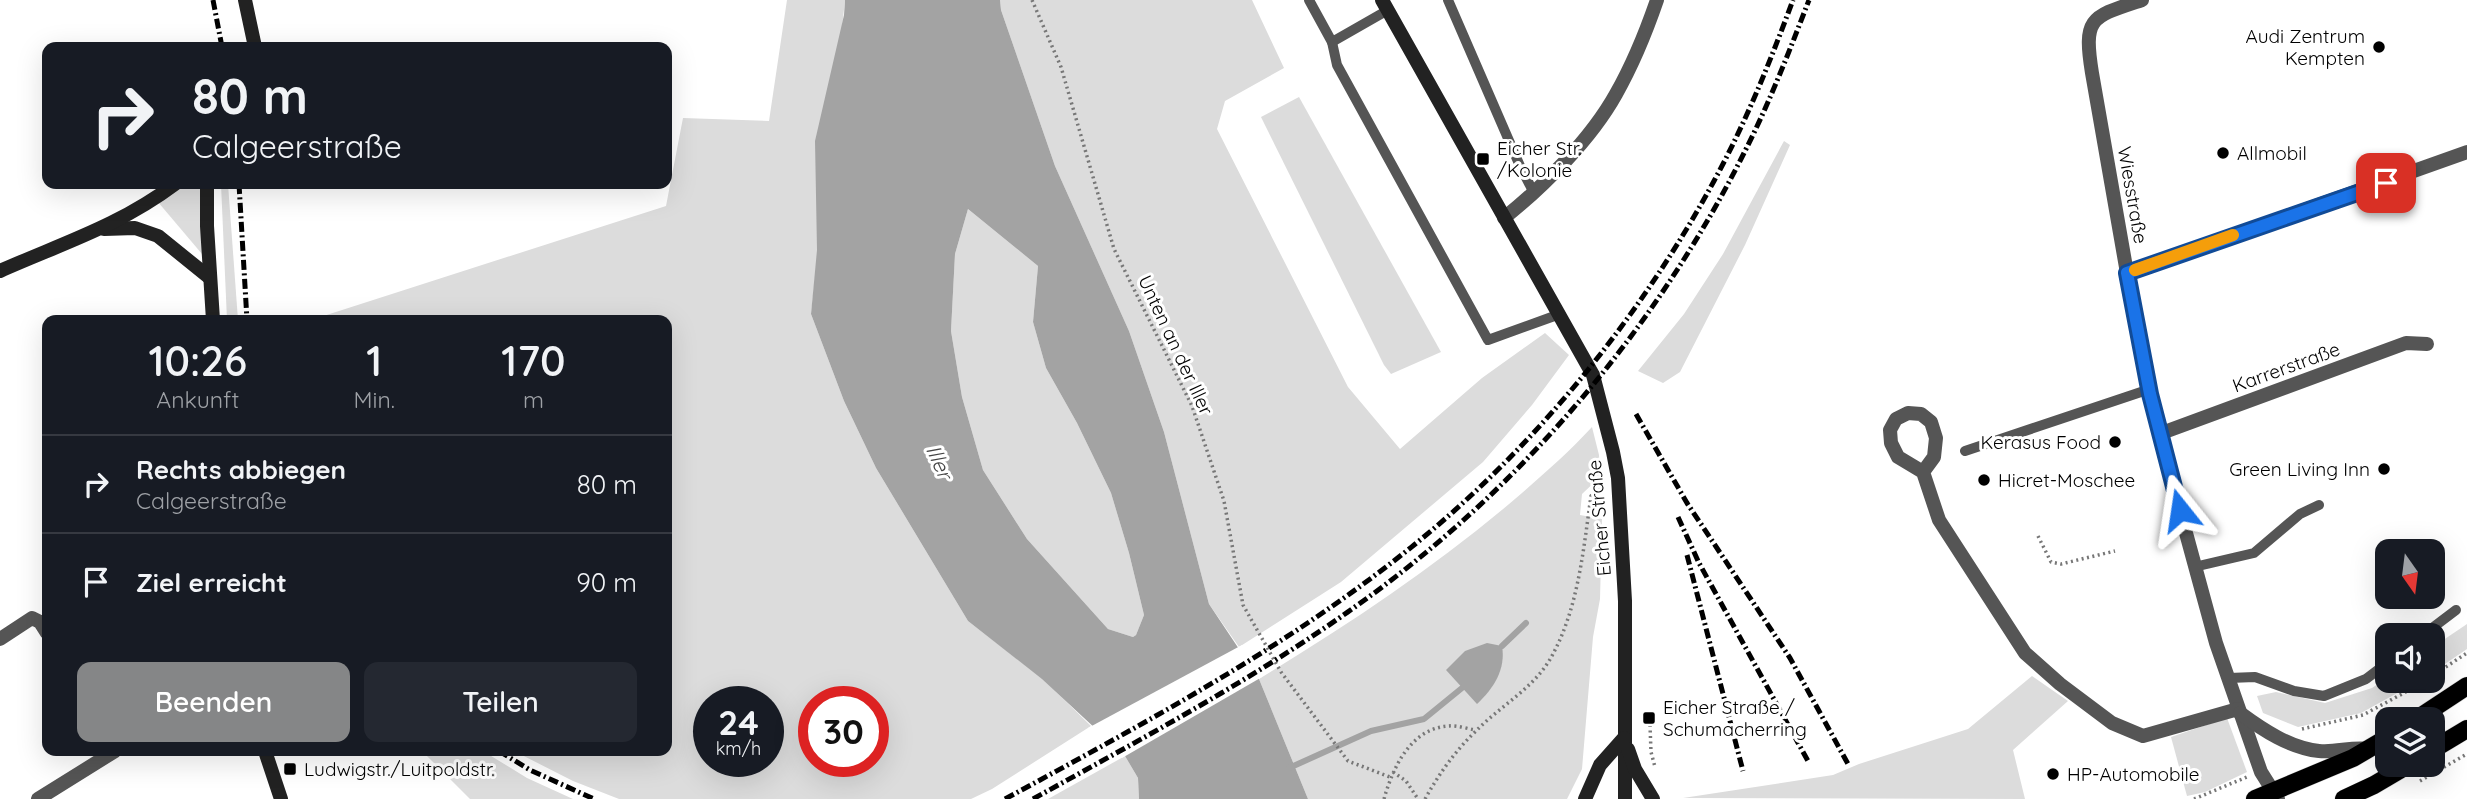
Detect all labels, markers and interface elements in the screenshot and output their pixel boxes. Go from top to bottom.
place label: Audi Zentrum Kempten [2246,24,2365,70]
marker: Audi Zentrum Kempten [2371,39,2387,55]
text: 80 m [192,65,308,126]
icon: right [77,70,168,161]
text: Calgeerstraße [192,126,402,166]
place label: Eicher Str. /Kolonie [1497,136,1582,182]
place label: Allmobil [2237,141,2307,165]
street label: Wiesstraße [2113,145,2153,245]
marker: Allmobil [2215,145,2231,161]
marker: Eicher Str. /Kolonie [1475,151,1491,167]
pin [2356,153,2416,213]
icon: arrive [2367,164,2405,202]
street label: Unten an der Iller [1133,271,1219,419]
text: 10:26 [148,334,247,387]
text: 1 [366,334,382,387]
text: 170 [501,334,566,387]
street label: Karrerstraße [2229,336,2343,398]
text: Ankunft [156,385,239,414]
text: Min. [353,385,395,414]
text: m [523,385,544,414]
place label: Kerasus Food [1980,430,2101,454]
marker: Kerasus Food [2107,434,2123,450]
water label: Iller [921,440,960,485]
text: Rechts abbiegen [136,453,346,486]
place label: Green Living Inn [2229,457,2370,481]
street label: Eicher Straße [1582,459,1616,577]
marker: Green Living Inn [2376,461,2392,477]
icon: right [77,465,115,503]
text: 80 m [577,468,637,501]
place label: Hicret-Moschee [1998,468,2135,492]
marker: Hicret-Moschee [1976,472,1992,488]
position arrow [2143,473,2217,547]
text: Calgeerstraße [136,486,287,515]
north arrow [2375,539,2445,609]
map controls [2375,539,2445,777]
icon: arrive [77,563,115,601]
text: Ziel erreicht [136,566,287,599]
text: 90 m [576,566,637,599]
button: sound [2375,623,2445,693]
button: Beenden [77,662,350,742]
button: Teilen [364,662,637,742]
speed limit sign: 30 [798,686,889,777]
place label: Eicher Straße / Schumacherring [1663,695,1807,741]
text: 24 [718,700,759,744]
button: layers [2375,707,2445,777]
marker: Eicher Straße / Schumacherring [1641,710,1657,726]
text: km/h [716,737,761,760]
place label: Ludwigstr./Luitpoldstr. [304,757,495,781]
marker: Ludwigstr./Luitpoldstr. [282,761,298,777]
place label: HP-Automobile [2067,762,2199,786]
marker: HP-Automobile [2045,766,2061,782]

